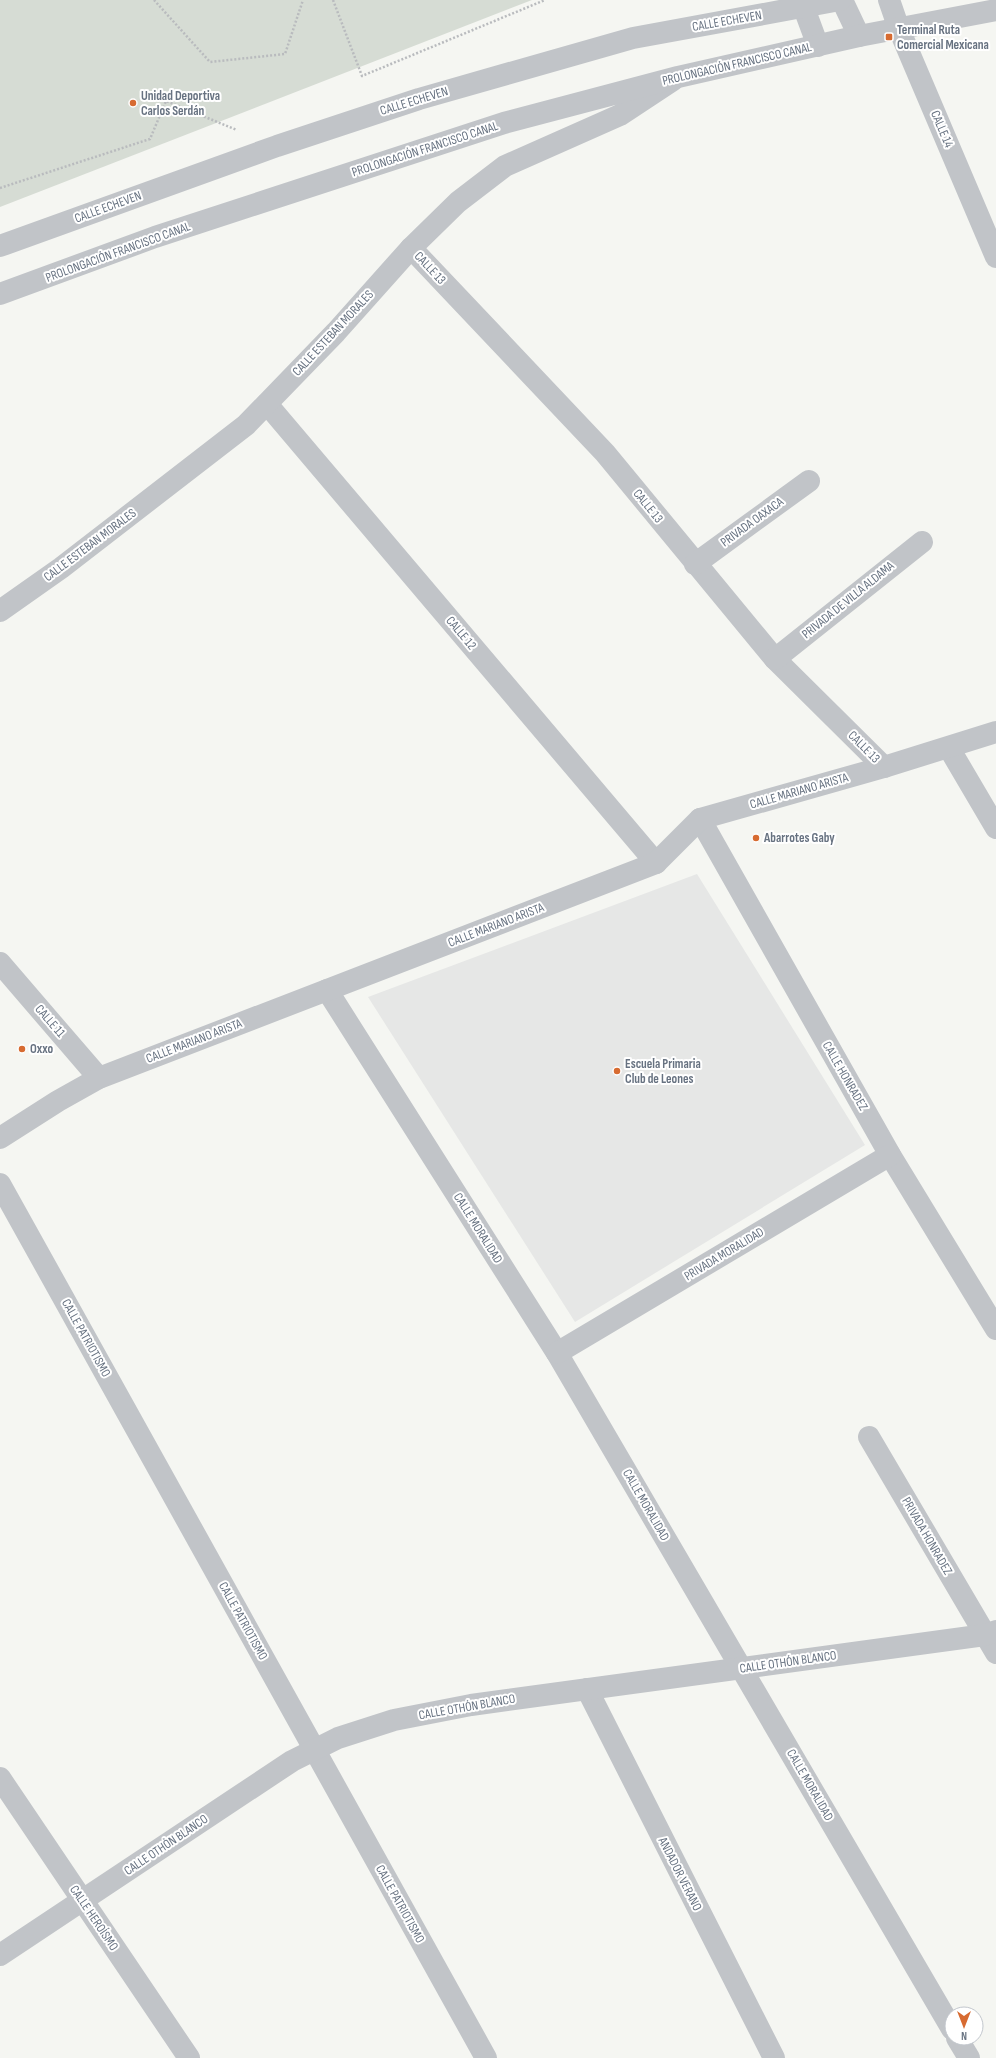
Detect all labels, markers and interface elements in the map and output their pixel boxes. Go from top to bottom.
street label: CALLE ECHEVEN [691,7,763,35]
place label: Terminal Ruta Comercial Mexicana [897,22,989,53]
marker: Terminal Ruta Comercial Mexicana [884,32,894,42]
street label: PROLONGACIÓN FRANCISCO CANAL [661,39,813,89]
street label: CALLE ECHEVEN [378,83,450,119]
place label: Unidad Deportiva Carlos Serdán [141,88,220,119]
marker: Unidad Deportiva Carlos Serdán [128,98,138,108]
street label: CALLE 14 [927,108,957,151]
street label: PROLONGACIÓN FRANCISCO CANAL [350,118,500,180]
street label: CALLE ECHEVEN [72,187,144,227]
street label: PROLONGACIÓN FRANCISCO CANAL [44,218,193,286]
street label: CALLE 13 [411,248,449,288]
street label: CALLE ESTEBAN MORALES [289,286,377,379]
street label: CALLE 13 [630,486,666,526]
street label: PRIVADA OAXACA [717,494,787,550]
street label: CALLE ESTEBAN MORALES [41,505,140,585]
street label: PRIVADA DE VILLA ALDAMA [799,558,898,642]
street label: CALLE 12 [442,613,480,653]
street label: CALLE 13 [845,728,883,766]
street label: CALLE MARIANO ARISTA [748,769,850,813]
place label: Abarrotes Gaby [763,830,835,846]
marker: Abarrotes Gaby [751,833,761,843]
street label: CALLE MARIANO ARISTA [446,899,547,951]
street label: CALLE 11 [31,1001,69,1041]
street label: CALLE MARIANO ARISTA [144,1015,245,1067]
street label: CALLE HONRADEZ [819,1039,872,1114]
place label: Oxxo [30,1041,53,1057]
marker: Oxxo [17,1044,27,1054]
place label: Escuela Primaria Club de Leones [625,1056,701,1087]
marker: Escuela Primaria Club de Leones [612,1066,622,1076]
street label: CALLE MORALIDAD [450,1190,506,1266]
street label: PRIVADA MORALIDAD [681,1224,767,1284]
street label: CALLE PATRIOTISMO [58,1296,114,1380]
street label: CALLE MORALIDAD [619,1466,673,1544]
street label: PRIVADA HONRADEZ [898,1494,956,1578]
street label: CALLE PATRIOTISMO [215,1579,271,1663]
street label: CALLE OTHÓN BLANCO [739,1647,837,1677]
street label: CALLE OTHÓN BLANCO [418,1691,516,1723]
street label: CALLE MORALIDAD [783,1746,837,1824]
street label: CALLE OTHÓN BLANCO [121,1811,211,1879]
street label: ANDADOR VERANO [654,1834,705,1914]
street label: CALLE PATRIOTISMO [372,1862,428,1946]
street label: CALLE HEROÍSMO [66,1882,122,1954]
north arrow [944,2006,984,2046]
text: N [961,2029,967,2042]

